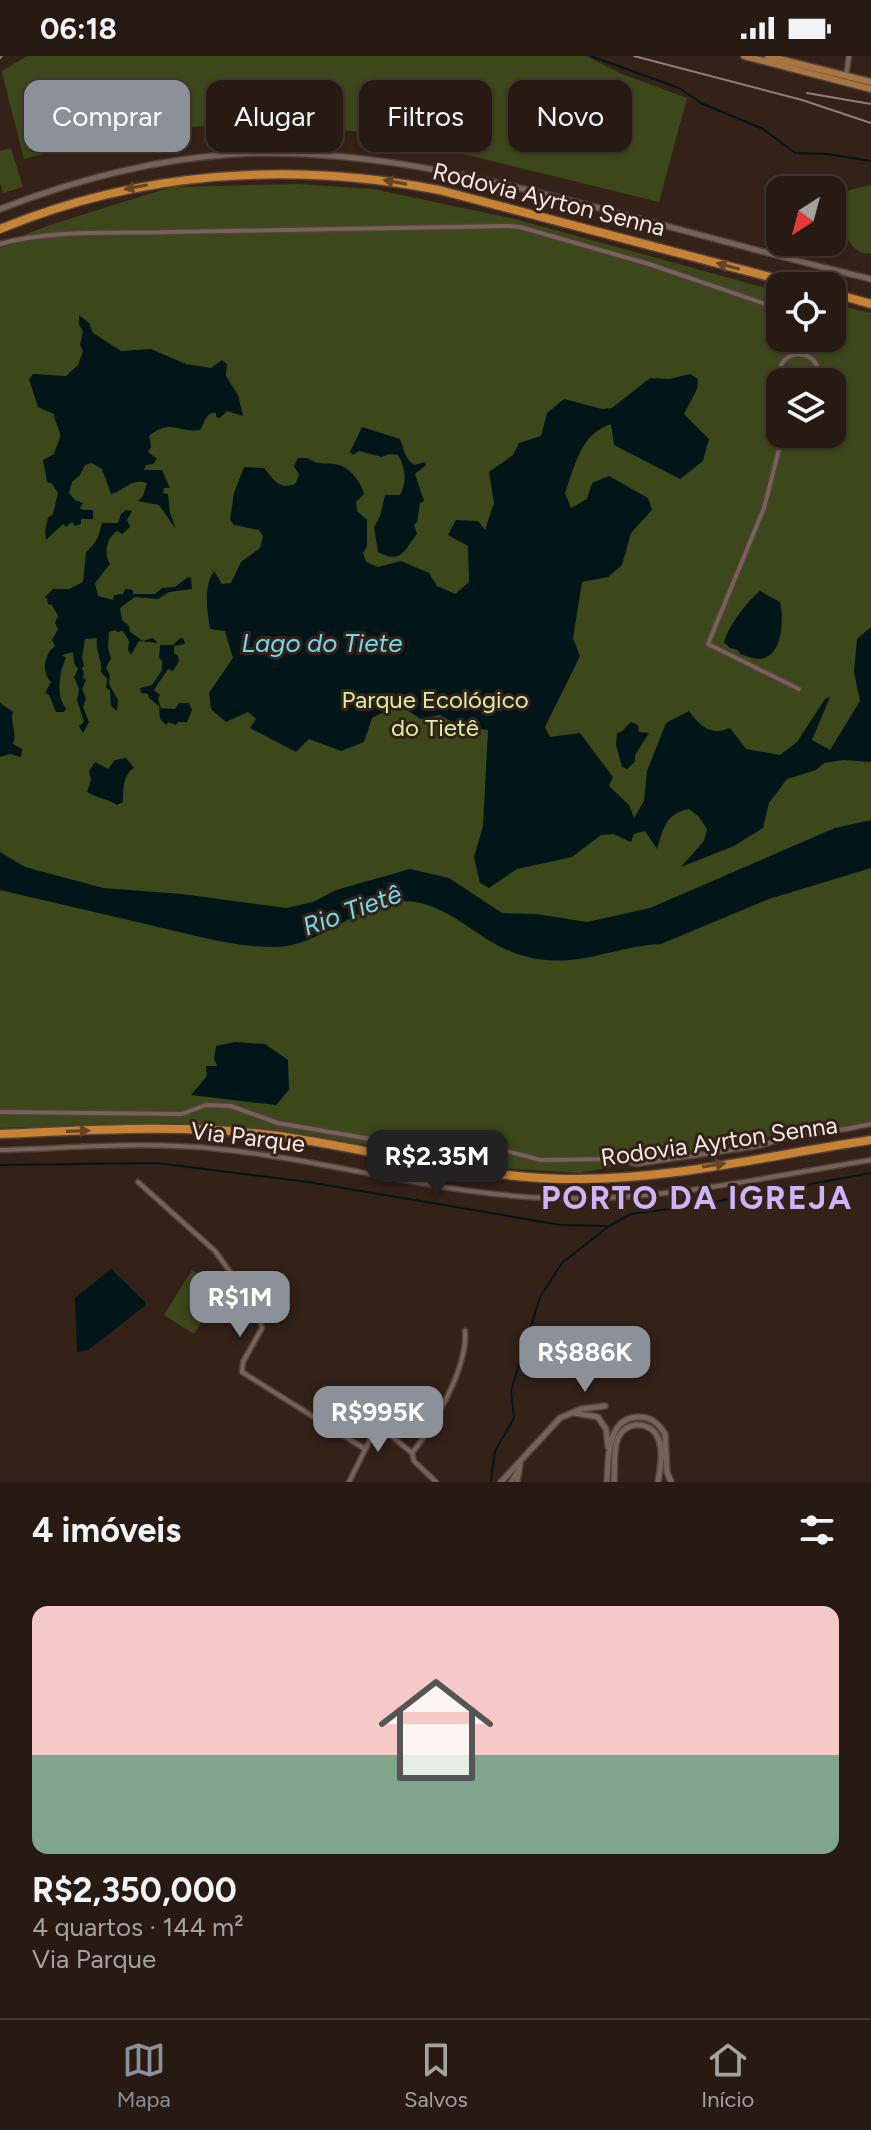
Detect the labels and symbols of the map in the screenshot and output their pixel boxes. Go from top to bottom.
street label: Rodovia Ayrton Senna [430,156,668,242]
one-way arrow [382,175,407,187]
north arrow [766,176,846,256]
one-way arrow [124,181,149,194]
one-way arrow [716,259,741,271]
water label: Lago do Tiete [241,627,403,659]
park label: Parque Ecológico do Tietê [341,685,529,742]
water label: Rio Tietê [298,877,406,943]
street label: Rodovia Ayrton Senna [599,1110,839,1172]
street label: Via Parque [189,1116,307,1158]
one-way arrow [66,1124,91,1137]
pin: R$2.35M [363,1130,511,1198]
one-way arrow [702,1158,727,1171]
district label: PORTO DA IGREJA [541,1179,853,1217]
pin: R$1M [193,1271,287,1339]
pin: R$886K [520,1326,650,1394]
pin: R$995K [313,1386,443,1454]

